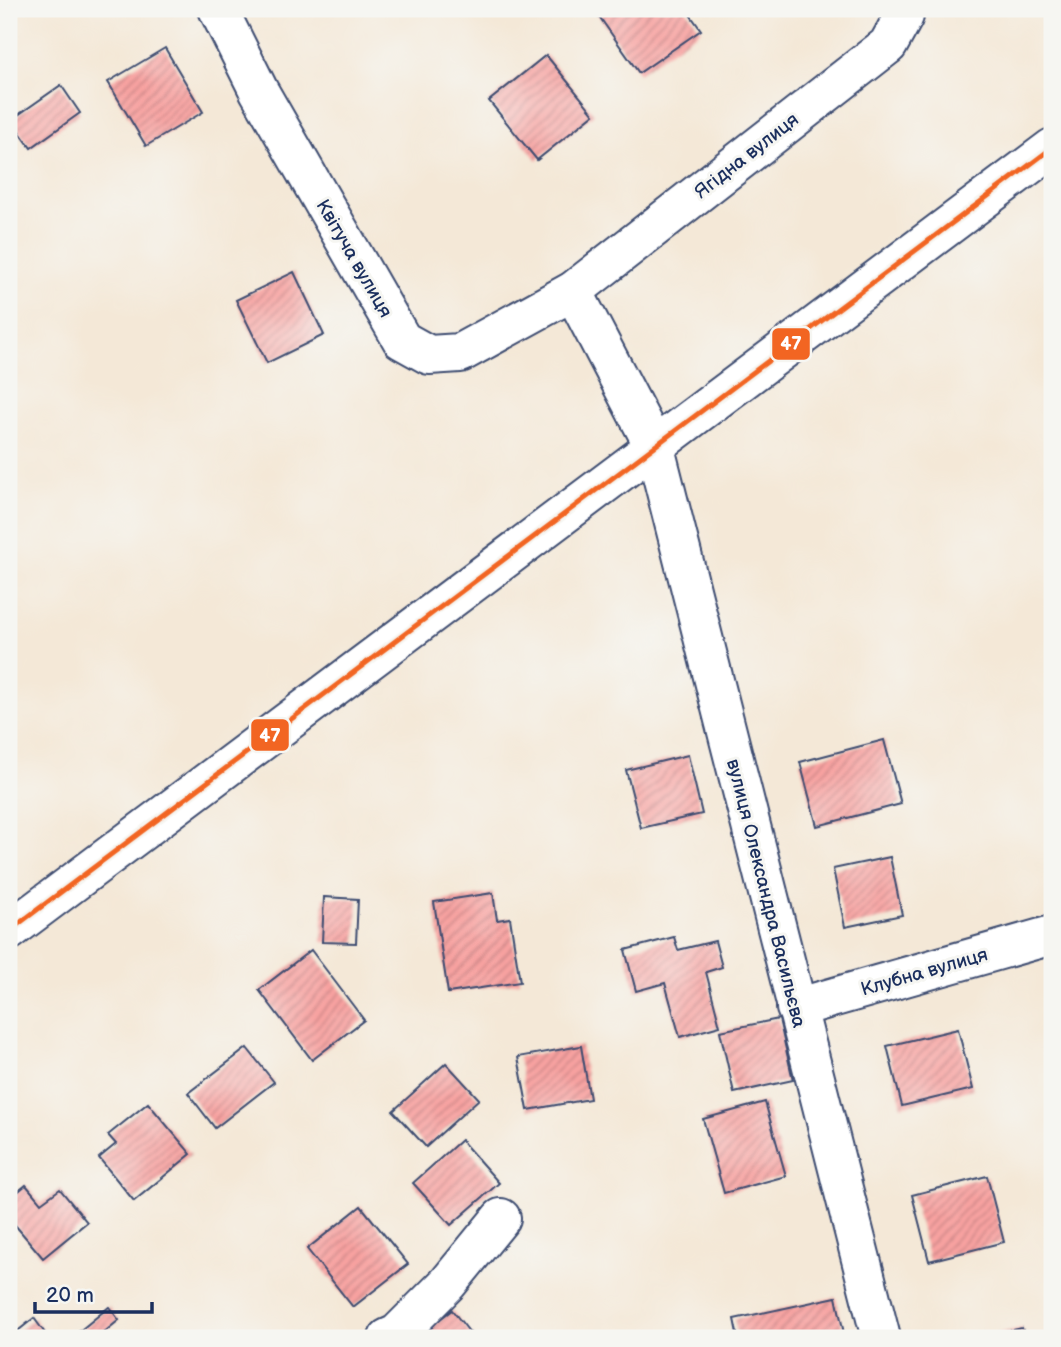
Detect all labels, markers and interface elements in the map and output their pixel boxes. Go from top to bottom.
street label: Ягідна вулиця [690,108,804,204]
street label: Квітуча вулиця [311,196,397,322]
line badge: 47 [771,327,811,361]
text: 47 [780,333,802,356]
line badge: 47 [250,718,290,752]
text: 47 [259,725,281,748]
street label: вулиця Олександра Васильєва [721,757,810,1030]
street label: Клубна вулиця [858,943,991,1002]
scale bar [35,1270,152,1314]
text: 20 m [46,1283,94,1308]

